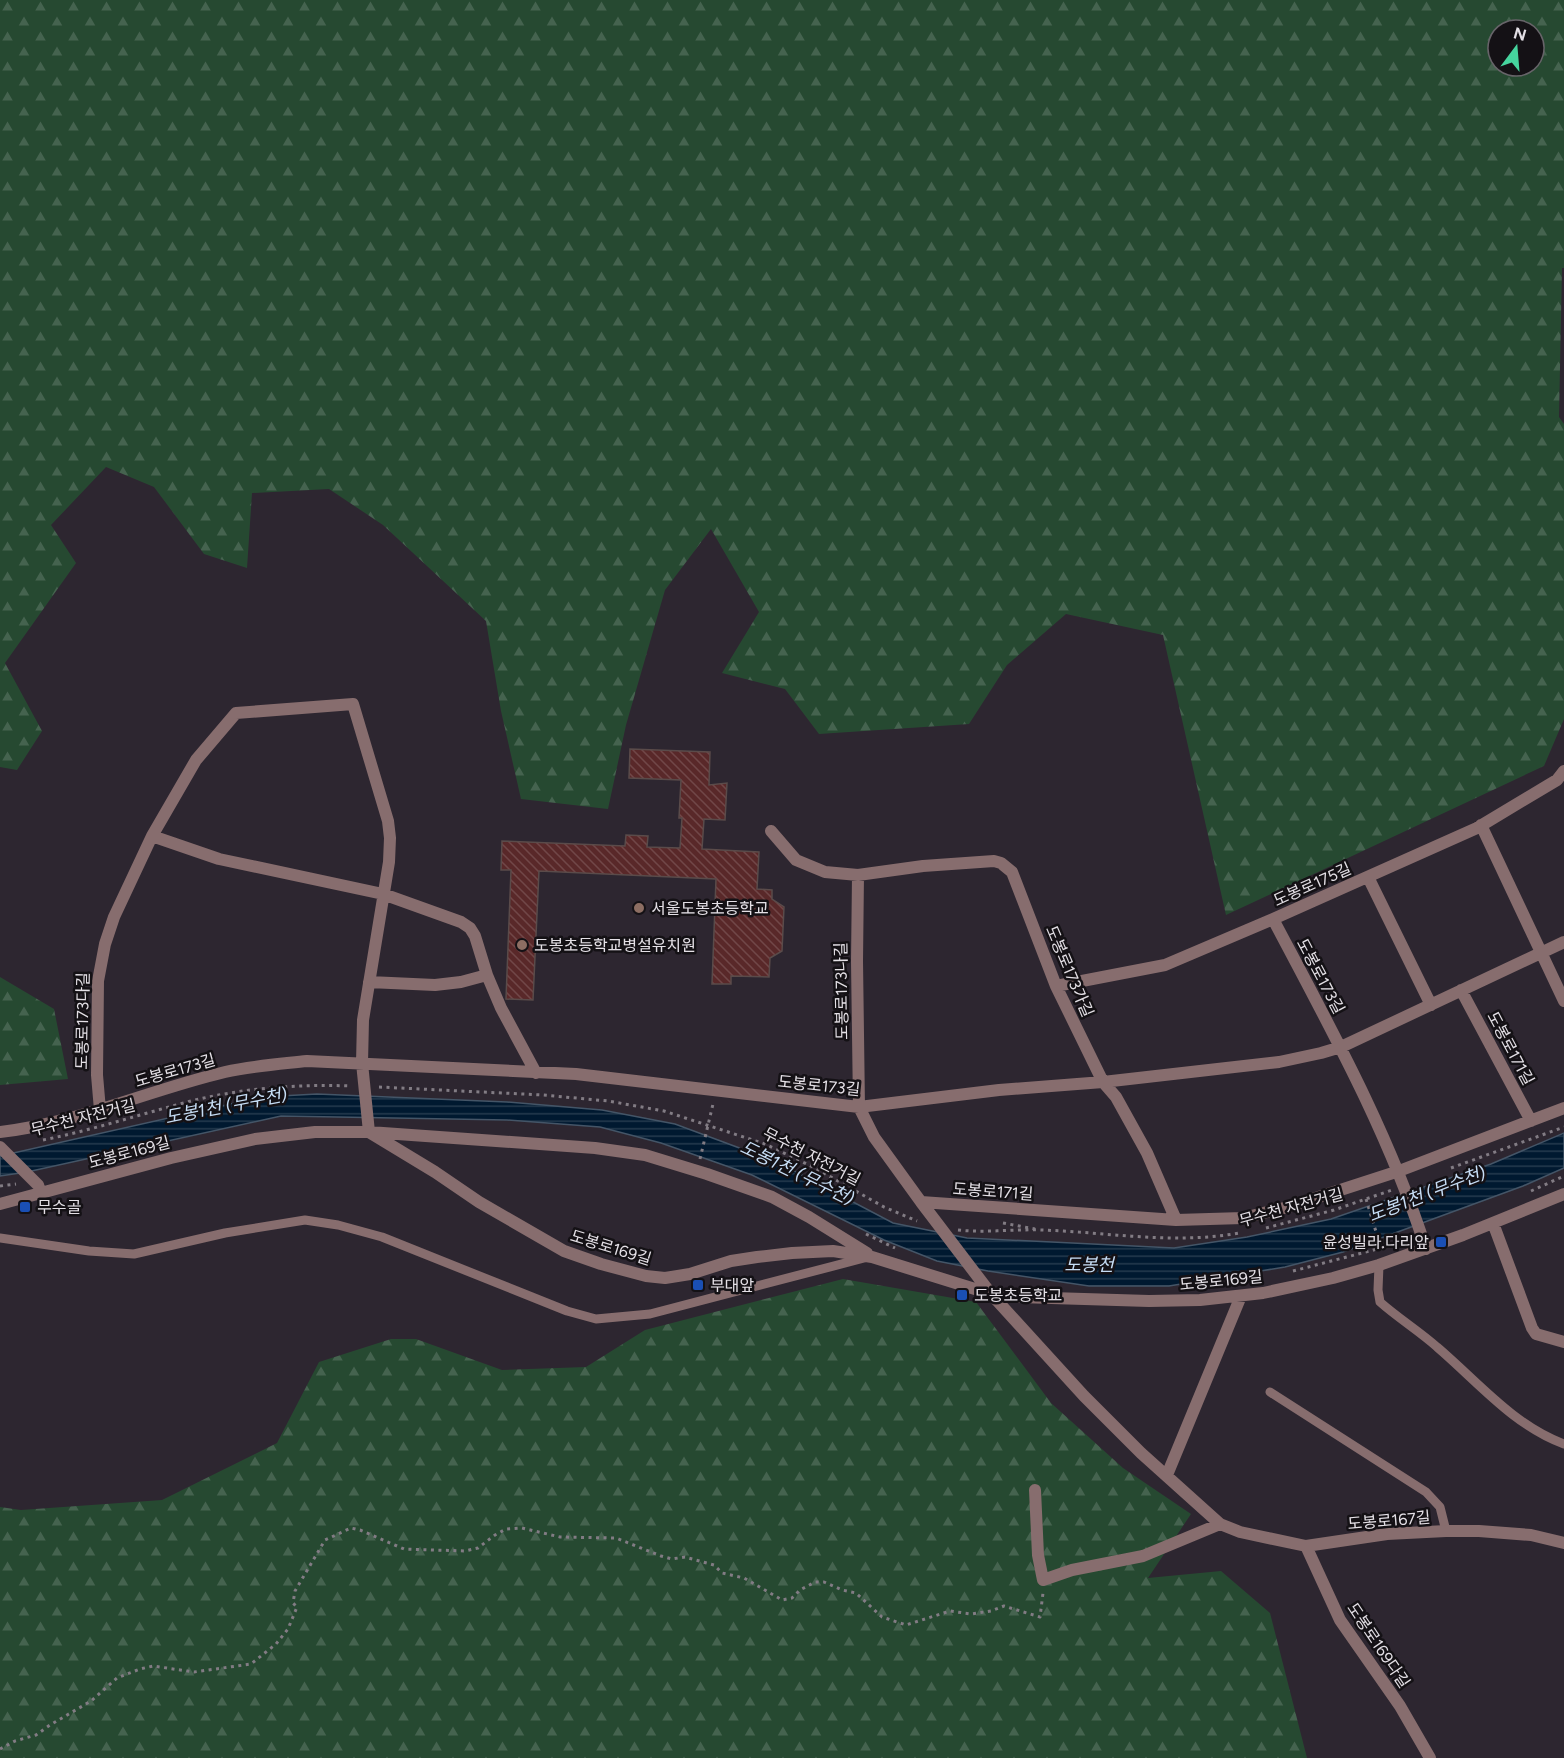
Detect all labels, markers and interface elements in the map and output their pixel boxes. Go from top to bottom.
north arrow [1486,18,1546,78]
text: N [1511,23,1529,45]
street label: 도봉로175길 [1270,859,1354,910]
place label: 서울도봉초등학교 [651,899,769,918]
marker: 서울도봉초등학교 [632,901,646,915]
street label: 도봉로173가길 [1042,923,1097,1020]
street label: 도봉로173길 [1293,935,1348,1017]
place label: 도봉초등학교병설유치원 [534,936,696,955]
marker: 도봉초등학교병설유치원 [515,938,529,952]
street label: 도봉로173나길 [831,942,852,1040]
street label: 도봉로173다길 [72,972,93,1070]
street label: 도봉로171길 [1483,1008,1538,1088]
street label: 도봉로173길 [133,1050,218,1091]
street label: 도봉로173길 [777,1072,861,1099]
water label: 도봉1천 (무수천) [163,1083,289,1129]
street label: 무수천 자전거길 [29,1095,137,1140]
street label: 무수천 자전거길 [760,1124,864,1189]
street label: 도봉로169길 [86,1132,172,1172]
water label: 도봉1천 (무수천) [736,1136,858,1210]
water label: 도봉1천 (무수천) [1365,1162,1489,1226]
street label: 도봉로171길 [952,1179,1034,1204]
street label: 무수천 자전거길 [1237,1184,1345,1231]
place label: 무수골 [37,1198,81,1217]
marker: 무수골 [18,1200,32,1214]
street label: 도봉로169길 [568,1226,654,1269]
place label: 윤성빌라.다리앞 [1323,1233,1429,1252]
marker: 윤성빌라.다리앞 [1434,1235,1448,1249]
water label: 도봉천 [1064,1254,1116,1276]
street label: 도봉로169길 [1178,1267,1264,1294]
place label: 부대앞 [710,1276,754,1295]
marker: 부대앞 [691,1278,705,1292]
place label: 도봉초등학교 [974,1286,1062,1305]
marker: 도봉초등학교 [955,1288,969,1302]
street label: 도봉로167길 [1347,1507,1431,1534]
street label: 도봉로169다길 [1343,1599,1414,1691]

